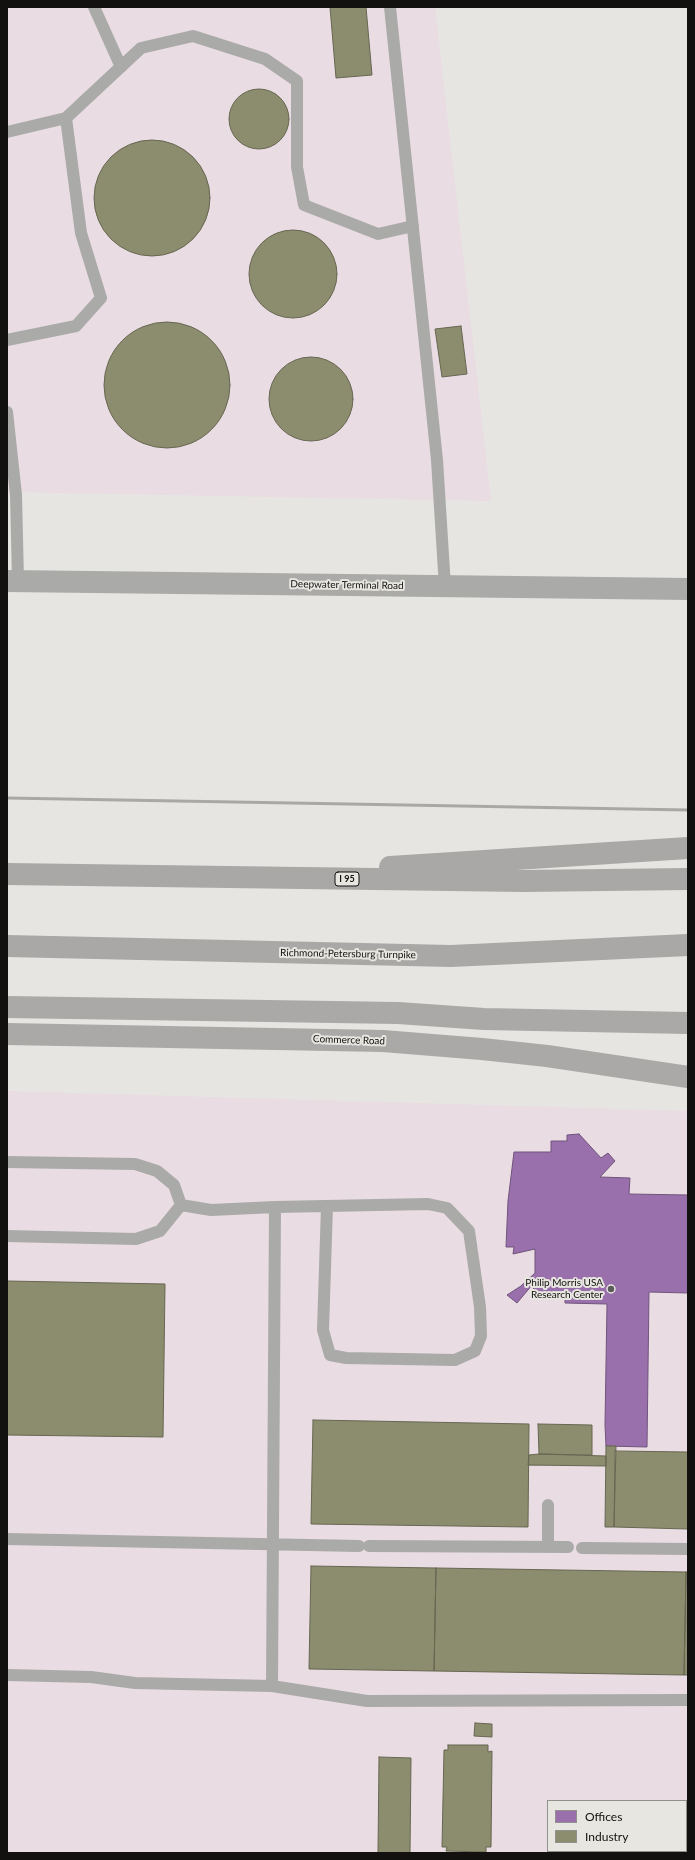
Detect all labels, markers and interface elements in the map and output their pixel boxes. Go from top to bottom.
street label: Deepwater Terminal Road [290,578,404,592]
road number: I 95 [335,872,359,886]
street label: Richmond-Petersburg Turnpike [280,947,416,961]
street label: Commerce Road [313,1033,385,1047]
place label: Philip Morris USA Research Center [525,1277,603,1300]
marker: Philip Morris USA Research Center [606,1284,616,1294]
legend [547,1800,687,1852]
text: Offices [585,1809,622,1824]
text: Industry [585,1829,628,1844]

